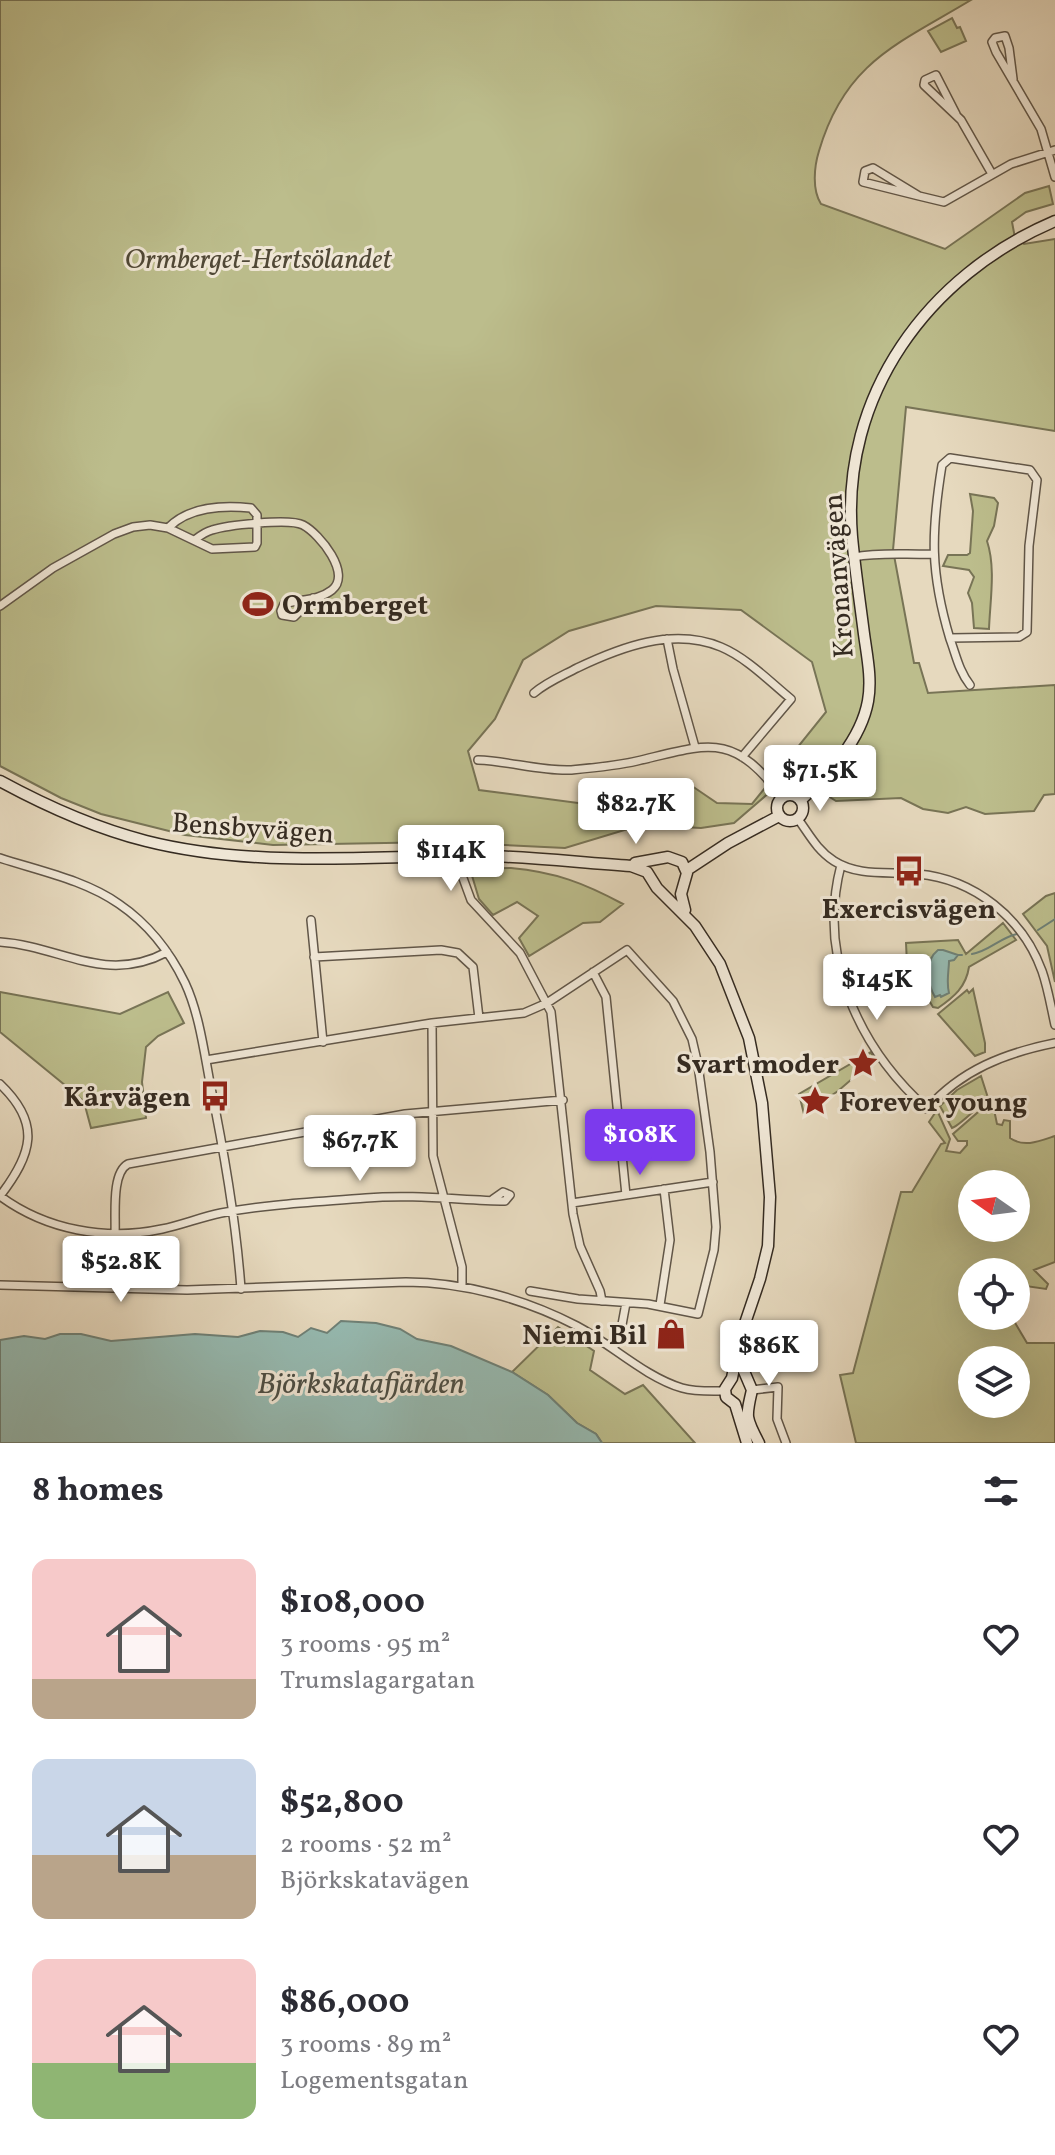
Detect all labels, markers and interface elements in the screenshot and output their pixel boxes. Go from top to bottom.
park label: Ormberget-Hertsölandet [124,241,393,280]
street label: Kronanvägen [814,492,865,659]
sports icon: Ormberget [241,587,275,621]
place label: Ormberget [282,587,428,626]
pin: $71.5K [755,745,885,813]
text: $71.5K [782,753,858,789]
pin: $82.7K [571,778,701,846]
text: $82.7K [596,786,676,822]
street label: Bensbyvägen [170,804,335,855]
pin: $114K [395,825,507,893]
text: $114K [416,833,486,869]
bus stop icon: Exercisvägen [892,854,926,888]
place label: Exercisvägen [822,891,996,930]
pin: $145K [821,954,933,1022]
text: $145K [841,962,913,998]
place label: Svart moder [676,1046,839,1085]
place icon: Svart moder [846,1046,880,1080]
place label: Kårvägen [63,1079,191,1118]
bus stop icon: Kårvägen [198,1079,232,1113]
place icon: Forever young [798,1084,832,1118]
place label: Forever young [839,1084,1027,1123]
pin: $108K [584,1109,696,1177]
pin: $67.7K [295,1115,425,1183]
text: $108K [603,1117,677,1153]
text: $67.7K [322,1123,398,1159]
north arrow [958,1170,1030,1242]
map controls [958,1170,1030,1418]
pin: $52.8K [56,1236,186,1304]
text: $52.8K [81,1244,161,1280]
button: locate [958,1258,1030,1330]
place label: Niemi Bil [522,1317,647,1356]
shop icon: Niemi Bil [654,1317,688,1351]
pin: $86K [722,1320,816,1388]
text: $86K [738,1328,800,1364]
button: layers [958,1346,1030,1418]
water label: Björkskatafjärden [257,1364,465,1406]
text: 8 homes [32,1468,164,1515]
icon: filters [979,1469,1023,1513]
text: $108,000 [280,1580,425,1627]
icon: home [96,1591,192,1687]
icon: heart [979,1617,1023,1661]
text: 3 rooms · 95 m² [280,1627,450,1663]
text: Trumslagargatan [280,1663,475,1699]
text: $52,800 [280,1780,404,1827]
icon: home [96,1791,192,1887]
icon: heart [979,1817,1023,1861]
text: 2 rooms · 52 m² [280,1827,452,1863]
text: Björkskatavägen [280,1863,469,1899]
text: $86,000 [280,1980,409,2027]
icon: home [96,1991,192,2087]
icon: heart [979,2017,1023,2061]
text: 3 rooms · 89 m² [280,2027,451,2063]
text: Logementsgatan [280,2063,469,2099]

